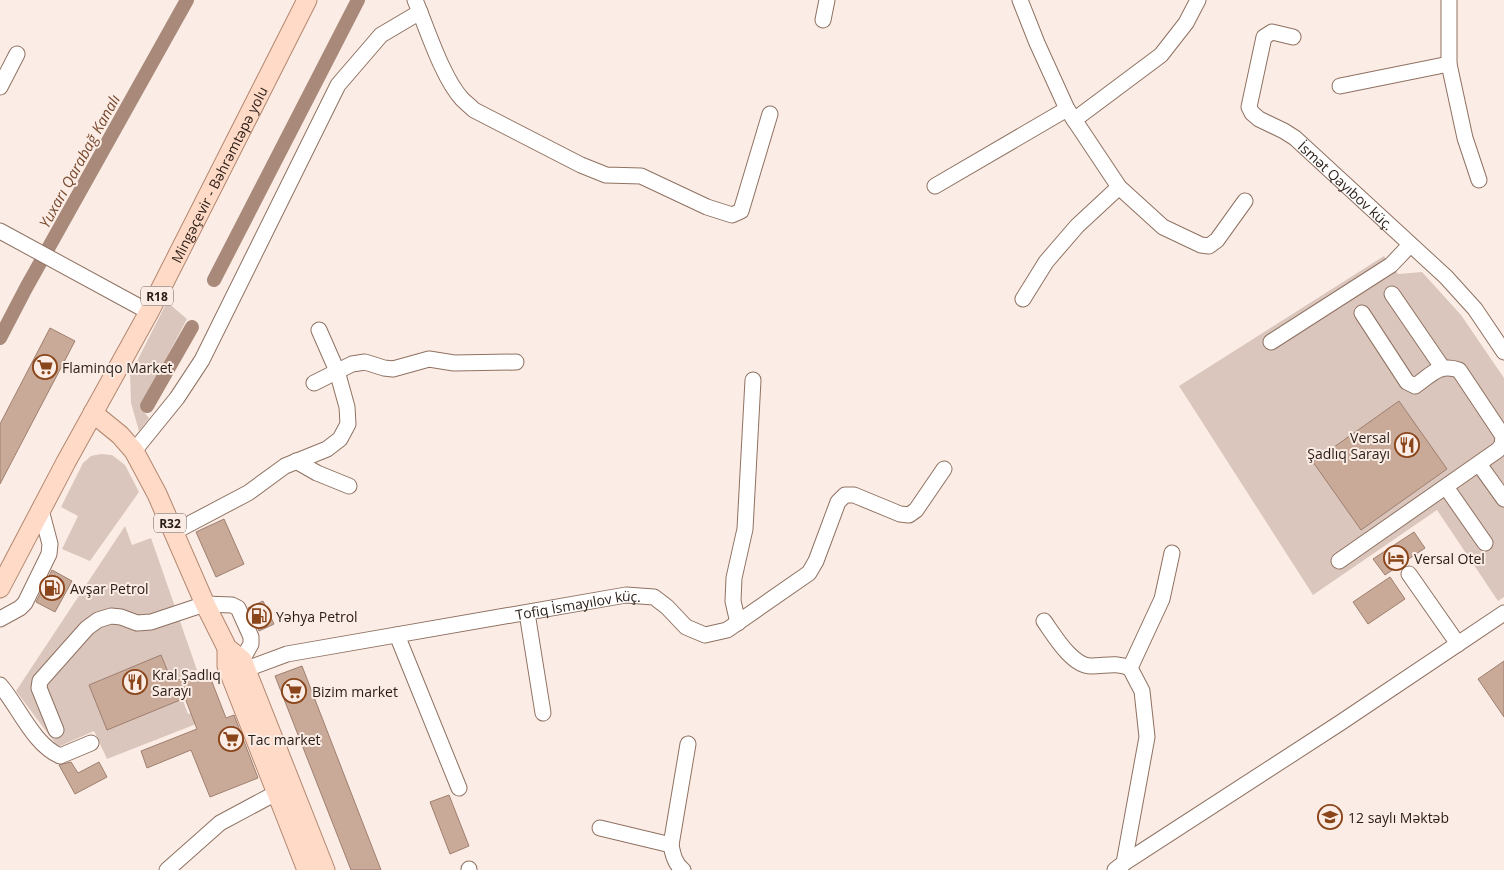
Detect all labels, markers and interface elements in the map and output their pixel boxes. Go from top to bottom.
street label: Mingəçevir - Bəhrəmtəpə yolu [166,83,271,266]
water label: Yuxarı Qarabağ Kanalı [34,91,124,231]
street label: İsmət Qayıbov küç. [1294,136,1398,234]
road number: R18 [141,286,173,306]
supermarket icon: Flaminqo Market [32,354,58,380]
place label: Flaminqo Market [62,358,173,377]
place label: Versal Şadlıq Sarayı [1307,428,1390,463]
restaurant icon: Versal Şadlıq Sarayı [1394,432,1420,458]
road number: R32 [154,514,186,532]
hotel icon: Versal Otel [1383,545,1409,571]
place label: Versal Otel [1414,549,1485,568]
fuel station icon: Avşar Petrol [39,575,65,601]
place label: Avşar Petrol [70,579,149,598]
street label: Tofiq İsmayılov küç. [514,585,642,624]
fuel station icon: Yəhya Petrol [246,603,272,629]
place label: Yəhya Petrol [276,607,358,626]
place label: Kral Şadlıq Sarayı [152,665,221,700]
restaurant icon: Kral Şadlıq Sarayı [122,669,148,695]
supermarket icon: Bizim market [281,678,307,704]
place label: Bizim market [312,682,398,701]
supermarket icon: Tac market [218,726,244,752]
place label: Tac market [248,730,321,749]
school or university icon: 12 saylı Məktəb [1317,804,1343,830]
place label: 12 saylı Məktəb [1348,808,1449,827]

